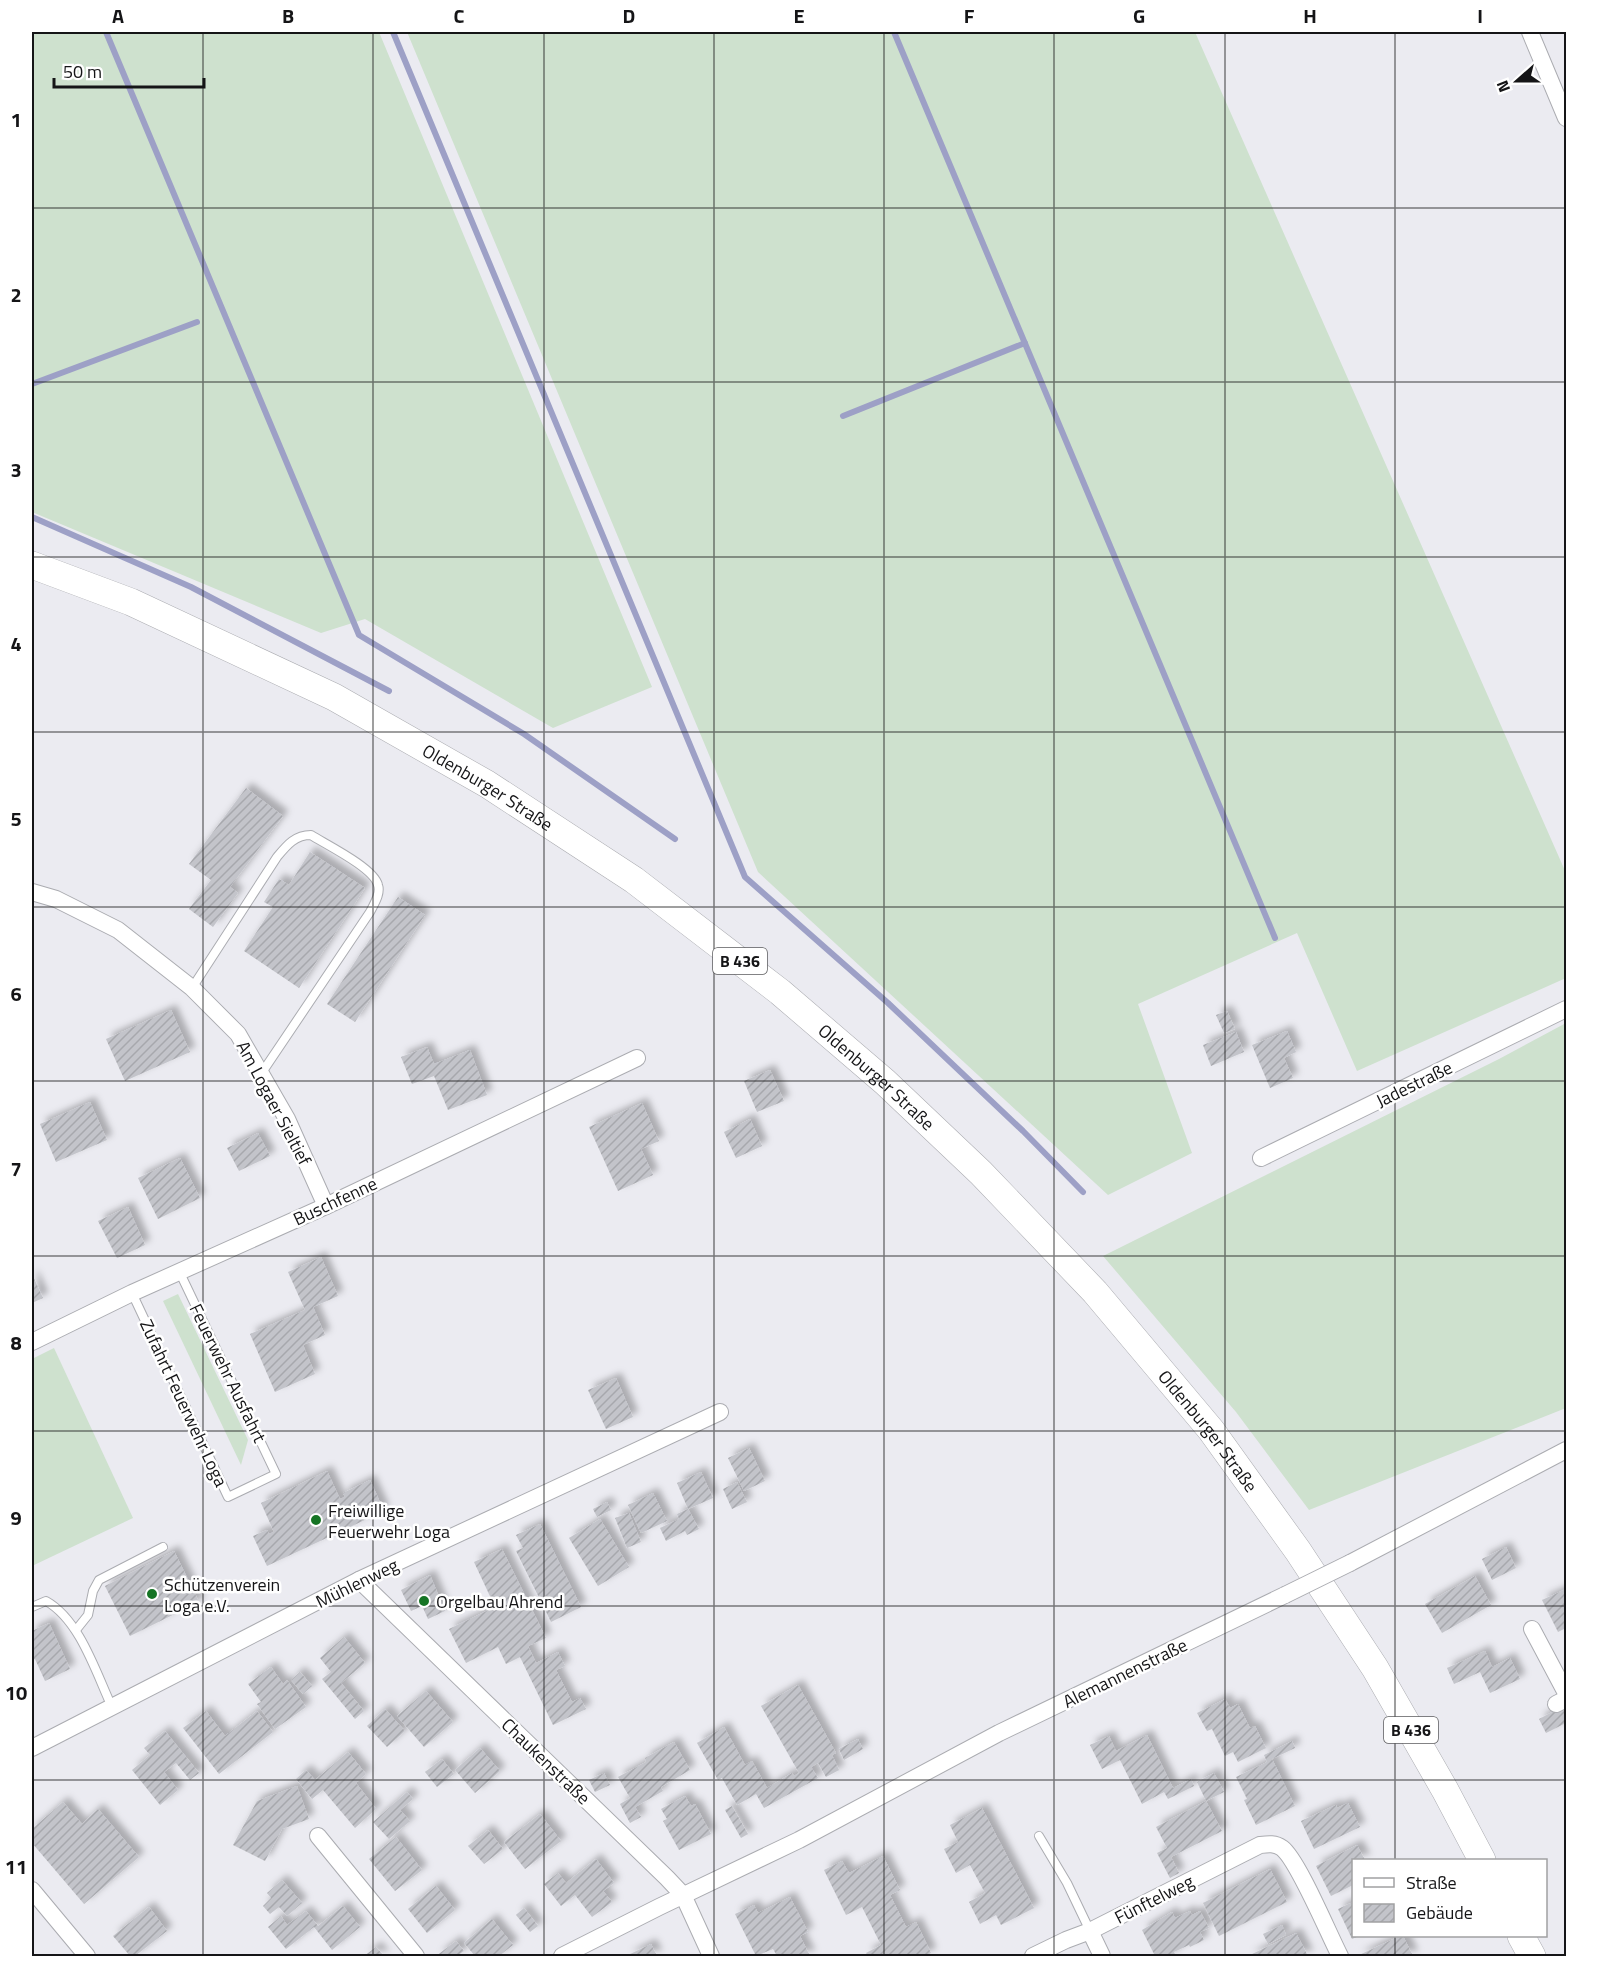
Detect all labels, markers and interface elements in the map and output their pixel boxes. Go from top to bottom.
text: A [112,0,124,31]
text: B [282,0,294,31]
text: C [454,0,465,31]
text: D [623,0,635,31]
text: E [793,0,805,31]
text: F [964,0,975,31]
text: G [1133,0,1145,31]
text: H [1303,0,1317,31]
text: I [1477,0,1483,31]
scale bar [54,51,204,89]
north arrow [1487,51,1547,111]
text: 50 m [63,58,102,85]
text: N [1490,77,1516,96]
text: 1 [10,104,22,135]
text: 2 [10,279,22,310]
text: 3 [10,454,22,485]
text: 4 [10,628,22,659]
street label: Oldenburger Straße [418,737,558,837]
text: 5 [10,803,22,834]
road number: B 436 [713,948,767,974]
text: 6 [10,978,22,1009]
street label: Oldenburger Straße [812,1017,941,1136]
street label: Am Logaer Sieltief [230,1036,318,1170]
street label: Jadestraße [1371,1054,1457,1114]
text: 7 [10,1153,22,1184]
street label: Buschfenne [289,1170,381,1232]
street label: Feuerwehr Ausfahrt [183,1299,274,1448]
street label: Zufahrt Feuerwehr Loga [133,1315,235,1491]
text: 8 [10,1327,22,1358]
street label: Oldenburger Straße [1152,1364,1265,1497]
place label: Freiwillige Feuerwehr Loga [328,1497,450,1545]
text: 9 [10,1502,22,1533]
marker: Freiwillige Feuerwehr Loga [309,1513,323,1527]
street label: Mühlenweg [311,1551,403,1615]
place label: Schützenverein Loga e.V. [164,1571,280,1619]
marker: Schützenverein Loga e.V. [145,1587,159,1601]
place label: Orgelbau Ahrend [436,1588,563,1615]
marker: Orgelbau Ahrend [417,1594,431,1608]
street label: Alemannenstraße [1058,1631,1192,1715]
text: 10 [5,1677,27,1708]
street label: Chaukenstraße [495,1712,597,1810]
road number: B 436 [1384,1717,1438,1743]
text: 11 [5,1851,27,1882]
legend [1352,1859,1547,1937]
street label: Fünftelweg [1110,1867,1198,1931]
text: Straße [1406,1869,1457,1896]
text: Gebäude [1406,1899,1473,1926]

